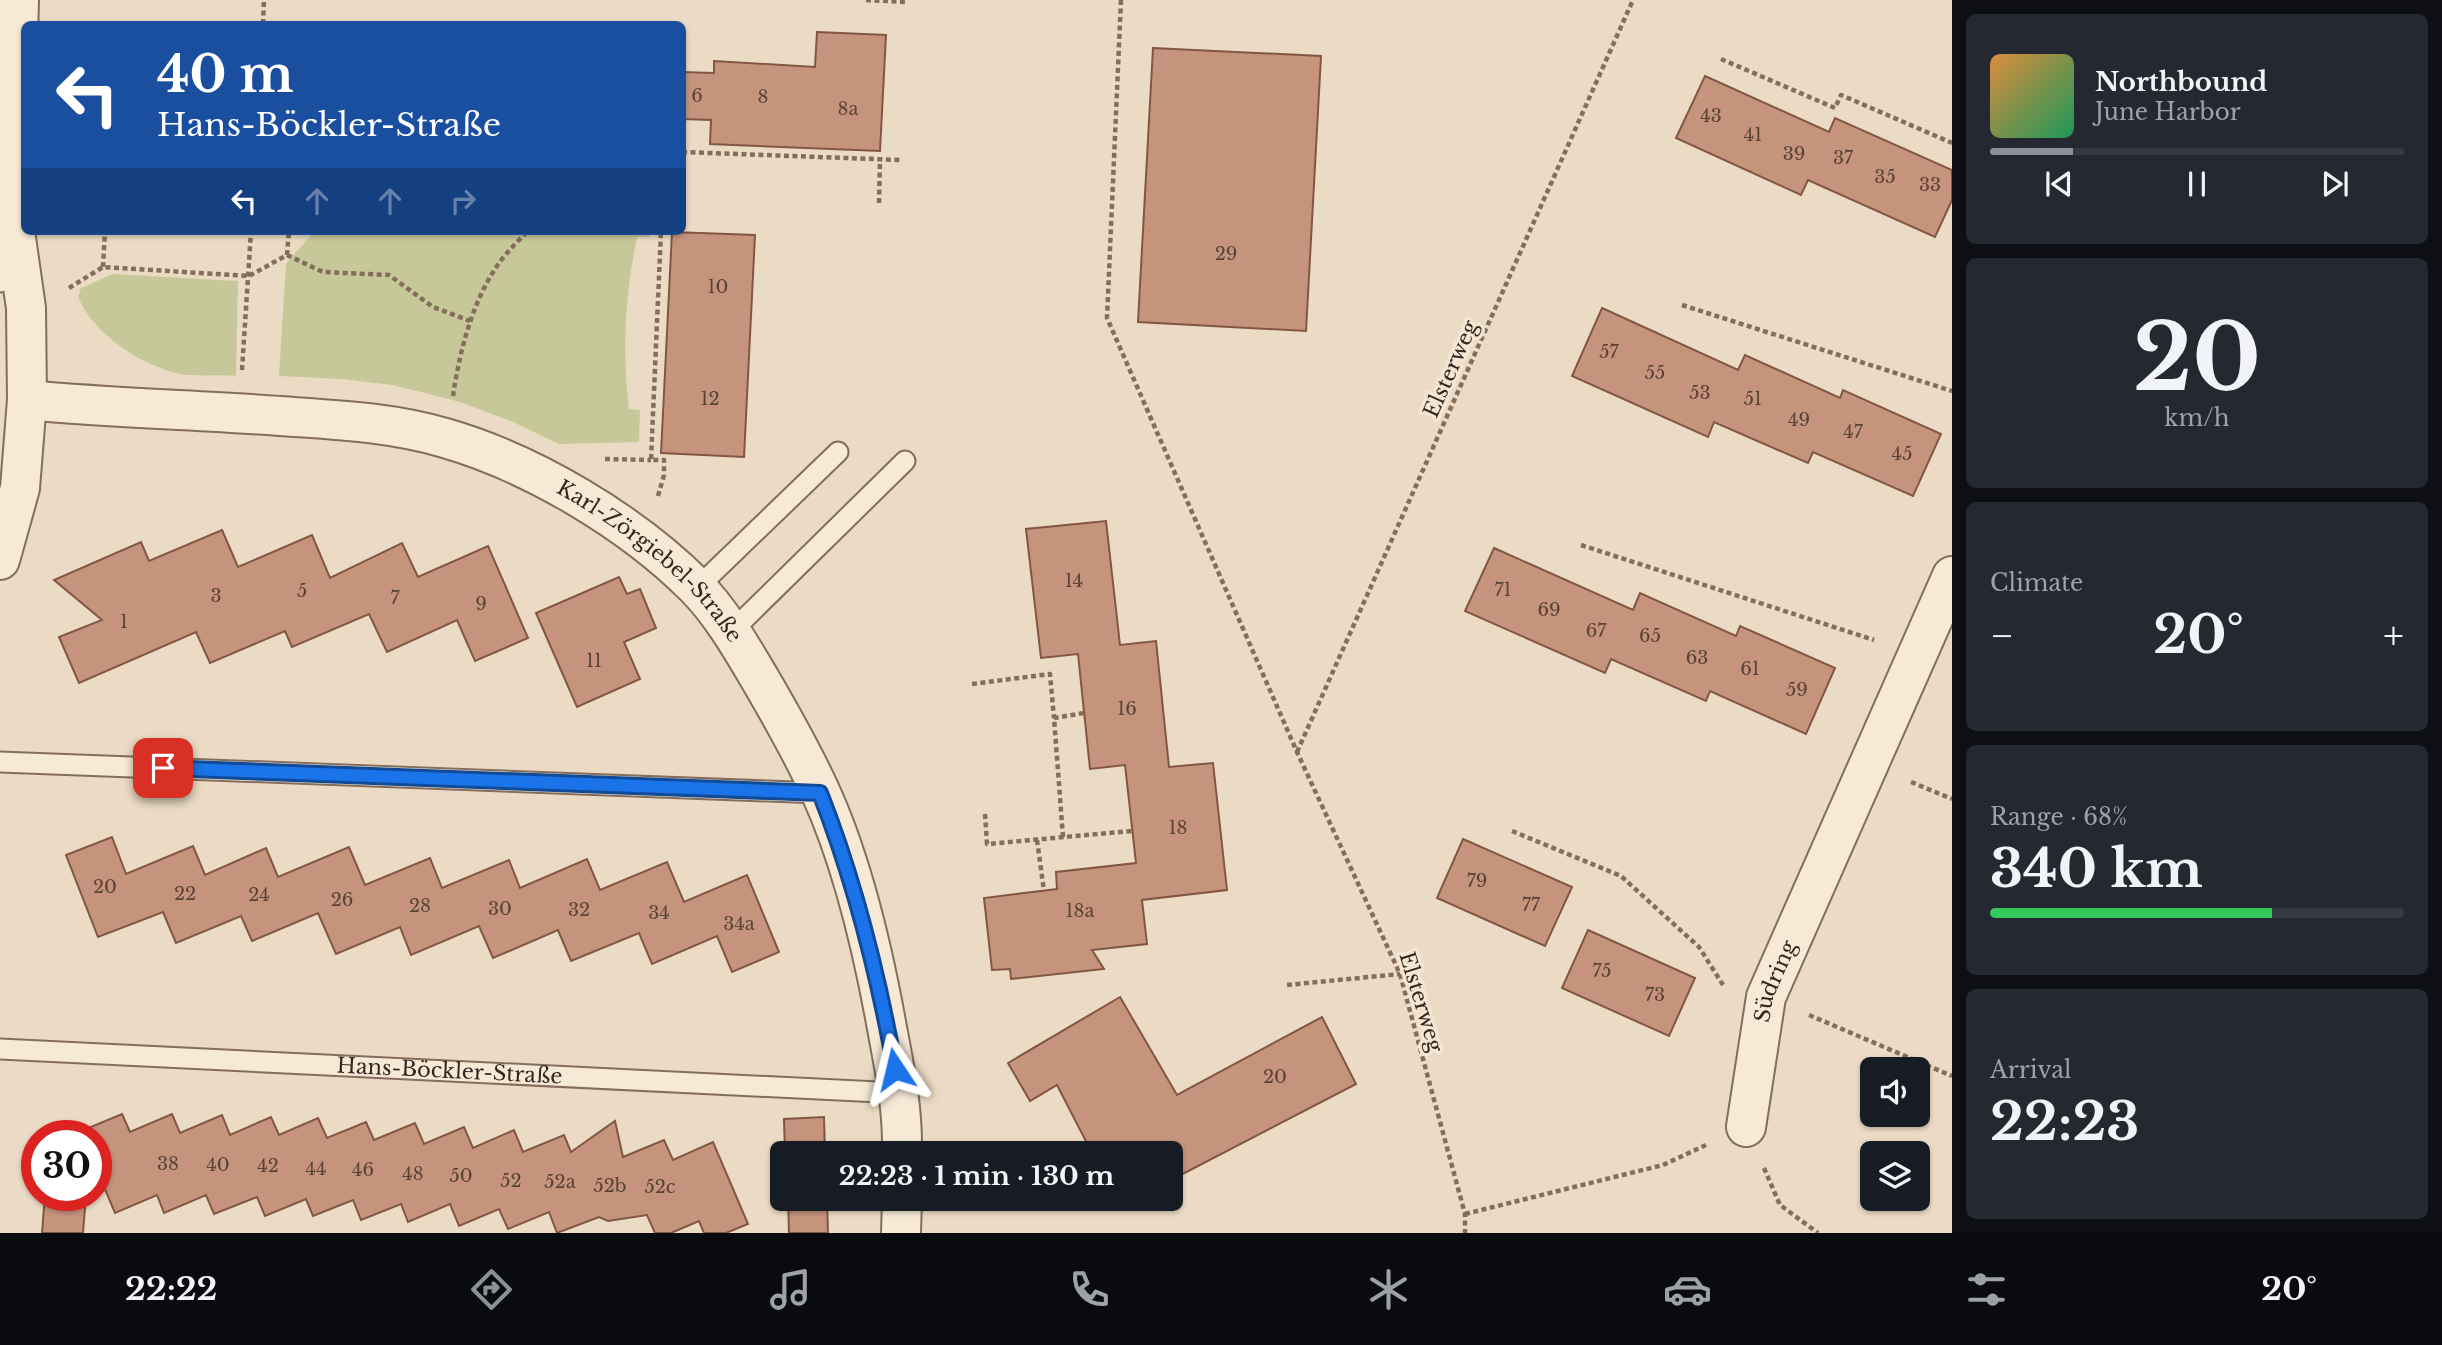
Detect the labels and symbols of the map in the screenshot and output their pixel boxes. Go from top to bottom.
house number: 6 [691,85,703,107]
house number: 8 [758,86,768,108]
house number: 8a [838,98,858,120]
house number: 43 [1700,105,1722,127]
house number: 41 [1744,124,1762,146]
house number: 39 [1783,143,1805,165]
house number: 37 [1833,147,1854,169]
house number: 35 [1874,166,1896,188]
house number: 33 [1919,174,1941,196]
house number: 29 [1215,243,1237,265]
house number: 10 [708,276,728,298]
street label: Elsterweg [1418,316,1484,422]
house number: 57 [1599,341,1620,363]
house number: 55 [1645,362,1665,384]
house number: 53 [1689,382,1711,404]
house number: 12 [700,388,720,410]
house number: 51 [1744,388,1762,410]
house number: 49 [1788,409,1810,431]
house number: 47 [1843,421,1864,443]
house number: 45 [1892,443,1912,465]
street label: Karl-Zörgiebel-Straße [552,475,748,647]
house number: 14 [1065,570,1083,592]
house number: 71 [1494,579,1512,601]
house number: 5 [297,580,307,602]
house number: 3 [210,585,222,607]
house number: 7 [390,587,400,609]
house number: 9 [475,593,487,615]
house number: 69 [1537,599,1561,621]
house number: 1 [120,611,128,633]
house number: 67 [1586,620,1607,642]
house number: 65 [1639,625,1661,647]
house number: 63 [1686,647,1708,669]
house number: 11 [586,650,602,672]
house number: 61 [1740,658,1760,680]
house number: 59 [1786,679,1808,701]
house number: 16 [1117,698,1137,720]
pin [133,738,193,798]
house number: 18 [1169,817,1187,839]
house number: 79 [1467,870,1487,892]
house number: 20 [93,876,117,898]
house number: 22 [174,883,196,905]
house number: 24 [248,884,270,906]
house number: 26 [331,889,353,911]
house number: 77 [1522,894,1541,916]
house number: 28 [409,895,431,917]
house number: 30 [488,898,512,920]
house number: 32 [568,899,590,921]
house number: 18a [1066,900,1094,922]
house number: 34 [648,902,670,924]
house number: 34a [723,913,755,935]
street label: Südring [1749,936,1803,1024]
street label: Elsterweg [1393,949,1449,1056]
house number: 75 [1592,960,1612,982]
house number: 73 [1645,984,1665,1006]
position arrow [858,1032,932,1106]
street label: Hans-Böckler-Straße [336,1052,563,1090]
house number: 20 [1263,1066,1287,1088]
speed limit sign: 30 [21,1120,112,1211]
house number: 38 [157,1153,179,1175]
house number: 40 [206,1154,230,1176]
house number: 42 [257,1155,279,1177]
house number: 44 [305,1158,327,1180]
house number: 46 [352,1159,374,1181]
house number: 48 [402,1163,424,1185]
house number: 50 [449,1165,473,1187]
house number: 52 [500,1170,522,1192]
house number: 52a [544,1171,576,1193]
house number: 52b [593,1175,627,1197]
house number: 52c [645,1176,676,1198]

